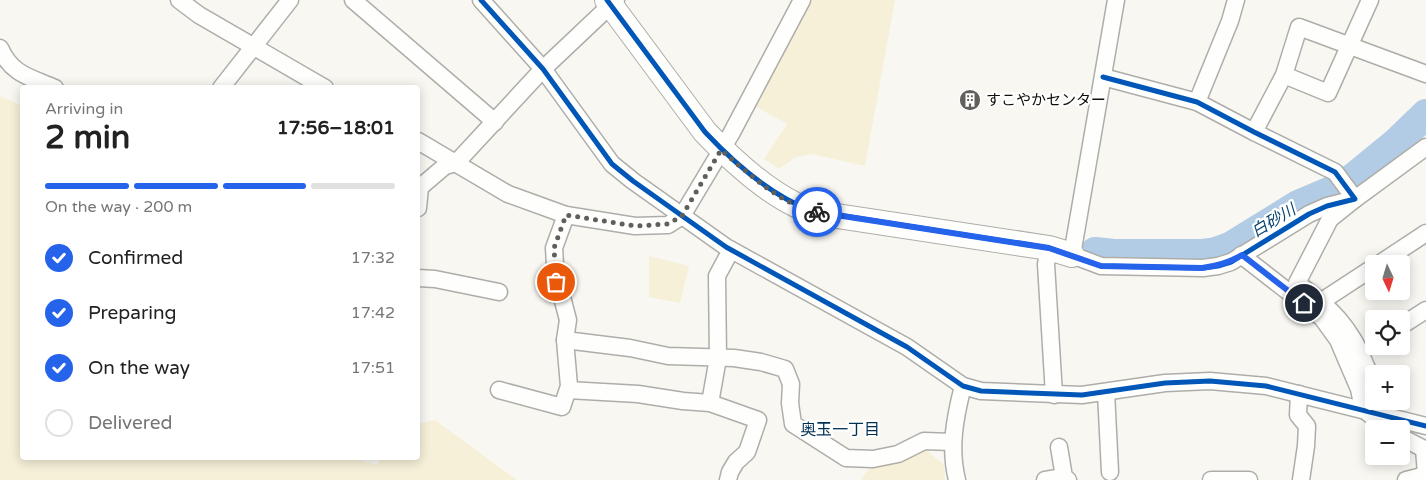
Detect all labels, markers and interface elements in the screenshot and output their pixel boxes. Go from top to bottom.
building icon: すこやかセンター [958,88,982,112]
place label: すこやかセンター [986,91,1106,109]
text: Arriving in [45,99,123,119]
text: 17:56–18:01 [277,117,395,139]
text: 2 min [45,119,130,157]
courier [792,187,842,237]
text: On the way · 200 m [45,197,192,217]
icon: bike [803,198,831,226]
water label: 白砂川 [1248,199,1301,242]
icon: check [45,244,73,272]
text: Confirmed [88,247,183,269]
text: 17:32 [351,248,395,268]
north arrow [1365,255,1410,300]
map controls [1365,255,1410,465]
pin [535,261,577,303]
icon: bag [542,268,570,296]
pin [1283,282,1325,324]
icon: home [1290,289,1318,317]
icon: check [45,299,73,327]
text: Preparing [88,302,177,324]
text: 17:42 [351,303,395,323]
button: locate [1365,310,1410,355]
icon: check [45,354,73,382]
text: On the way [88,357,190,379]
text: 17:51 [351,358,395,378]
button: + [1365,365,1410,410]
text: Delivered [88,412,173,434]
district label: 奥玉一丁目 [800,420,880,440]
button: − [1365,420,1410,465]

